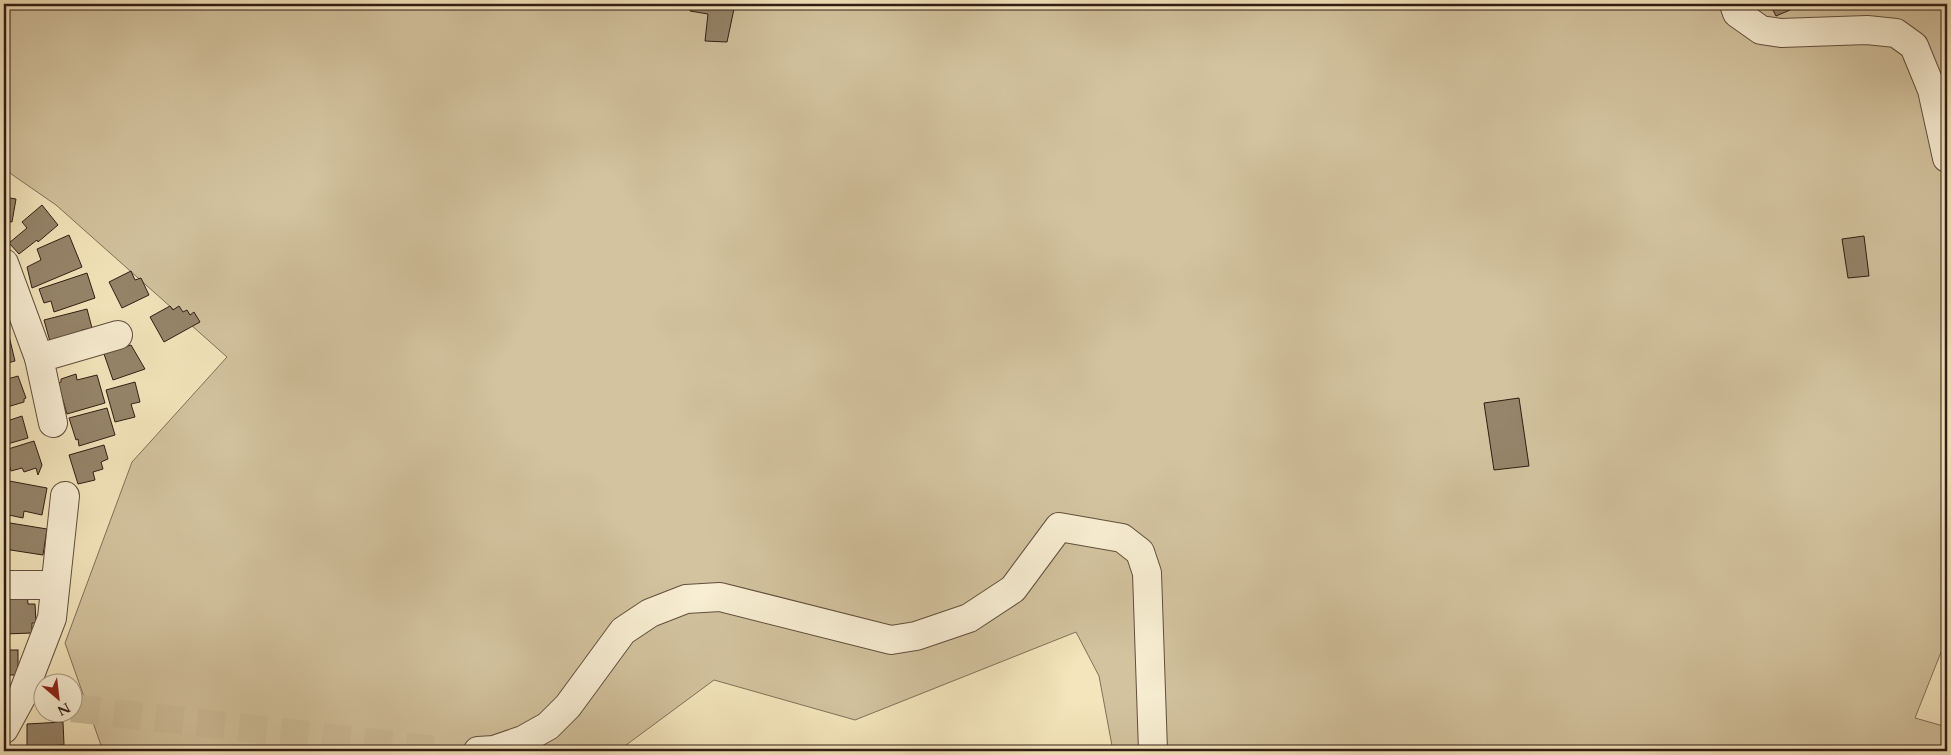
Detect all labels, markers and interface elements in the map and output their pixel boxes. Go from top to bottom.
north arrow [32,672,82,722]
text: N [54,698,74,720]

